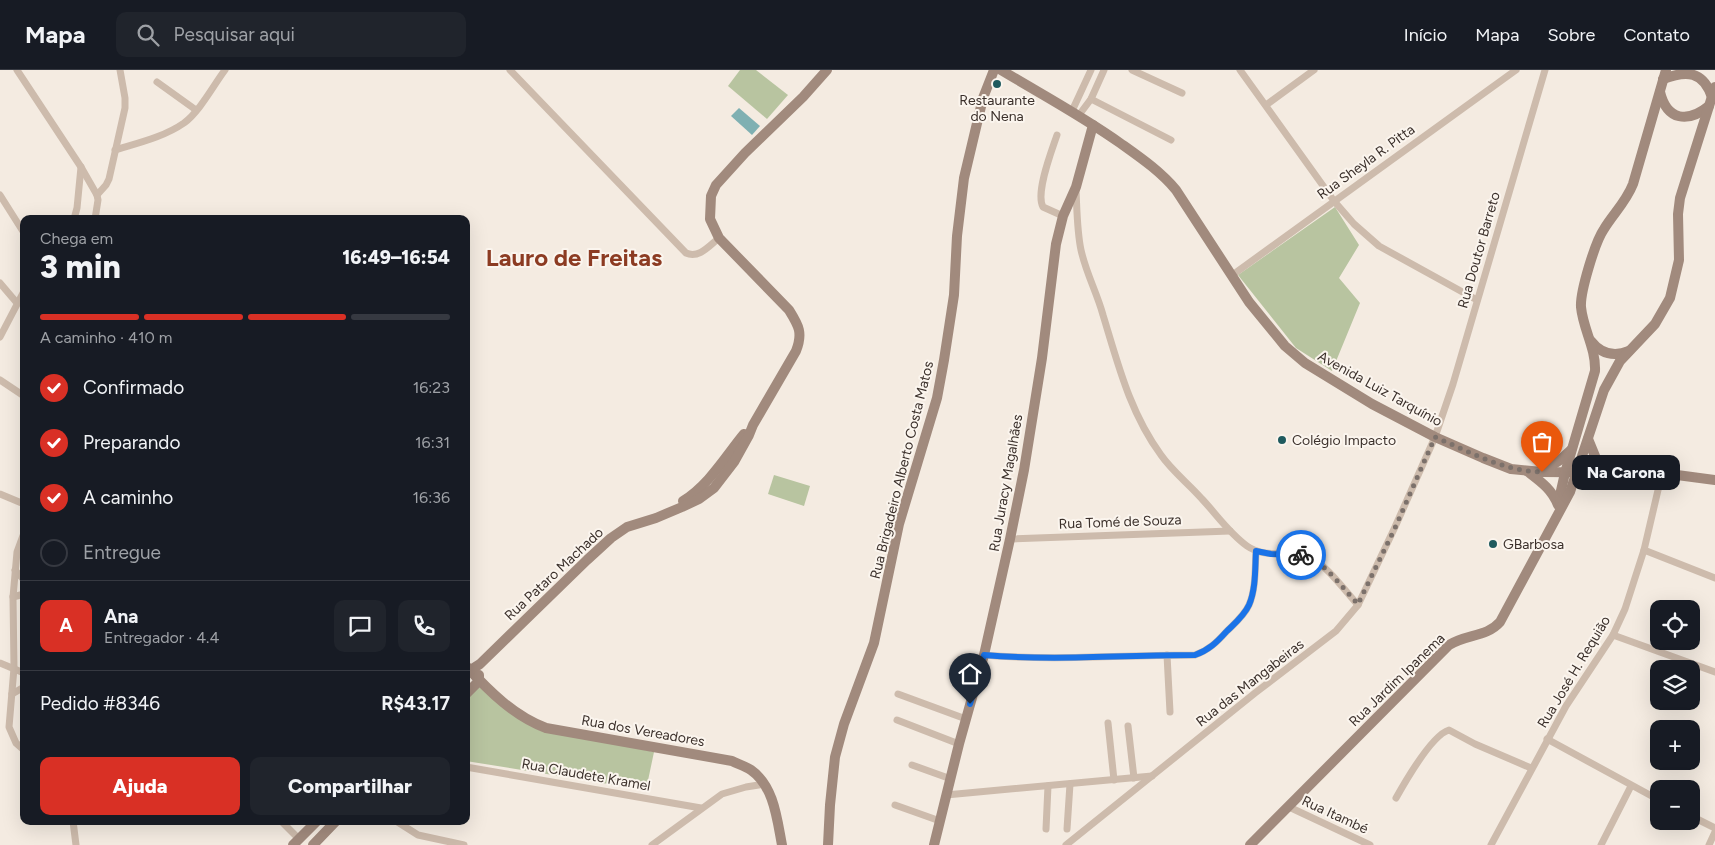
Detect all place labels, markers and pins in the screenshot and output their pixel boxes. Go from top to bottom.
marker: Restaurante do Nena [991,78,1003,90]
place label: Restaurante do Nena [959,92,1035,125]
pin [1521,421,1563,472]
place label: Colégio Impacto [1292,432,1396,449]
marker: Colégio Impacto [1276,434,1288,446]
callout: Na Carona [1572,454,1680,490]
place label: GBarbosa [1503,536,1564,553]
marker: GBarbosa [1487,538,1499,550]
pin [949,653,991,704]

